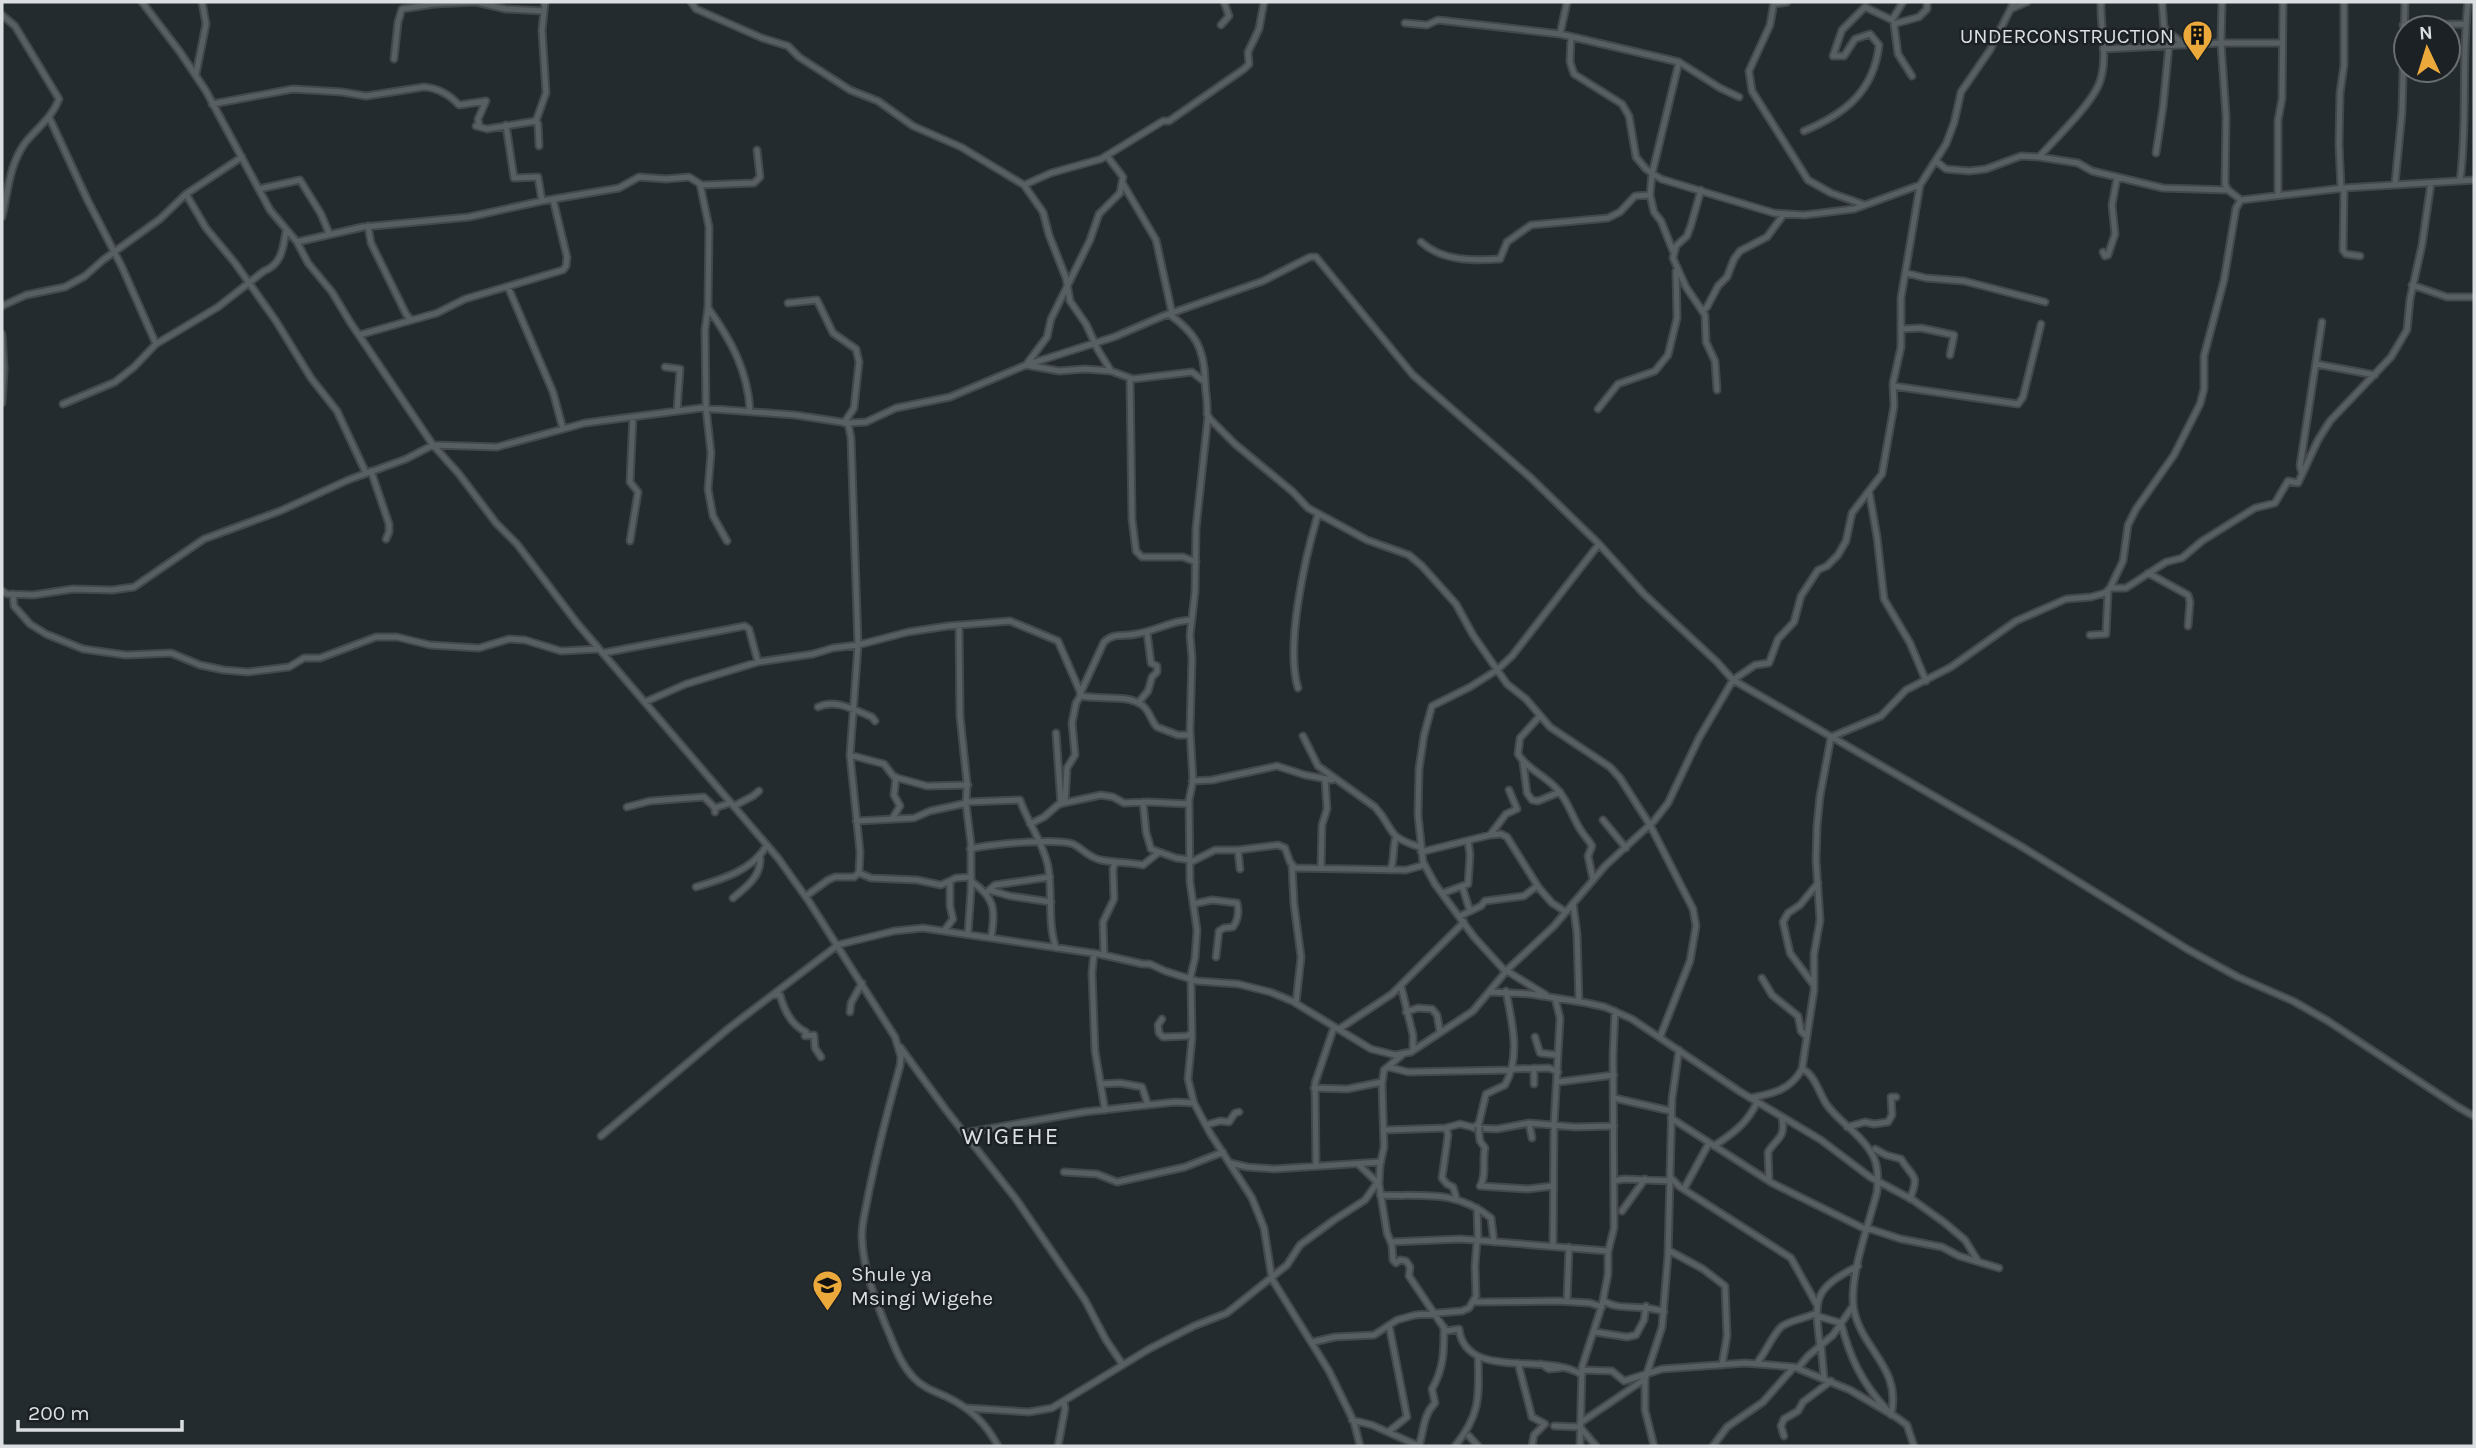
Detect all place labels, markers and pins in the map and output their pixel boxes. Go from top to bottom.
building icon: UNDERCONSTRUCTION [2180,19,2214,63]
place label: UNDERCONSTRUCTION [1960,24,2174,48]
place label: Shule ya Msingi Wigehe [851,1262,993,1310]
school or university icon: Shule ya Msingi Wigehe [811,1269,845,1313]

